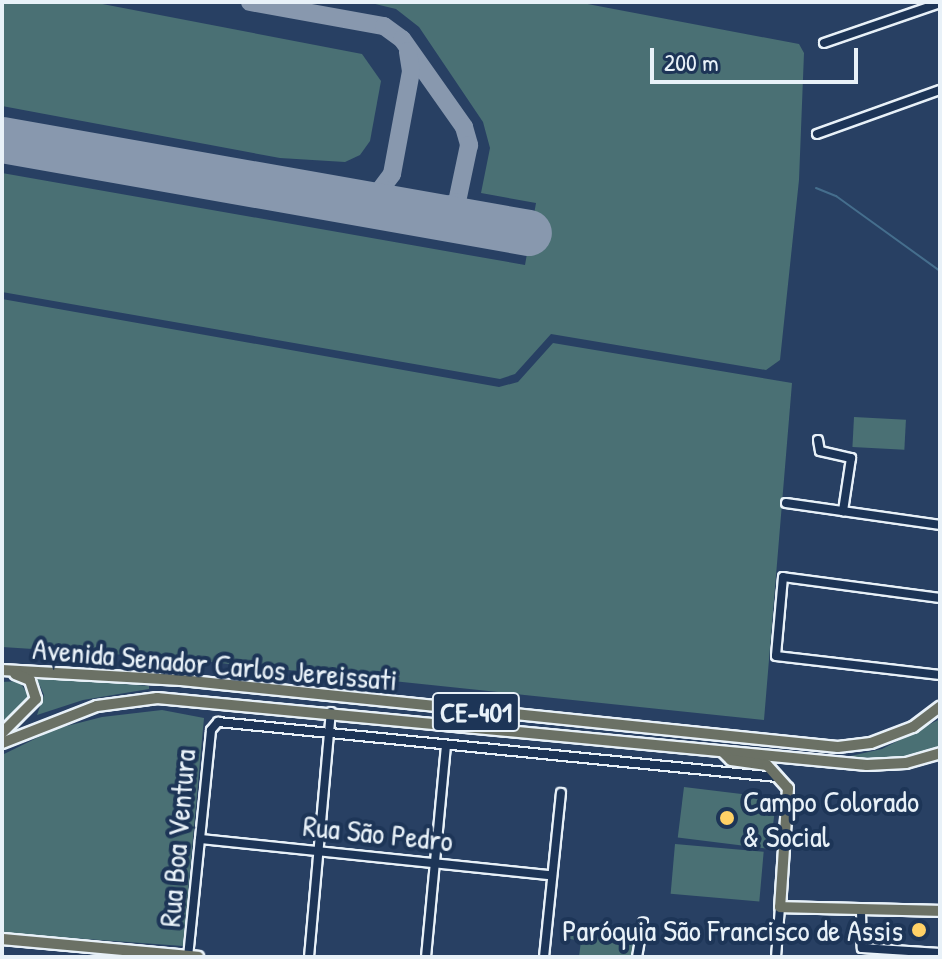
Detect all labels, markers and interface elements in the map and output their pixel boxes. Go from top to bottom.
scale bar [654,32,862,82]
text: 200 m [664,46,719,78]
street label: Avenida Senador Carlos Jereissati [31,630,399,698]
road number: CE-401 [430,688,522,736]
street label: Rua Boa Ventura [151,748,203,928]
place label: Campo Colorado & Social [743,783,919,854]
street label: Rua São Pedro [301,807,455,859]
marker: Campo Colorado & Social [718,809,736,827]
place label: Paróquia São Francisco de Assis [562,912,903,948]
marker: Paróquia São Francisco de Assis [910,921,928,939]

